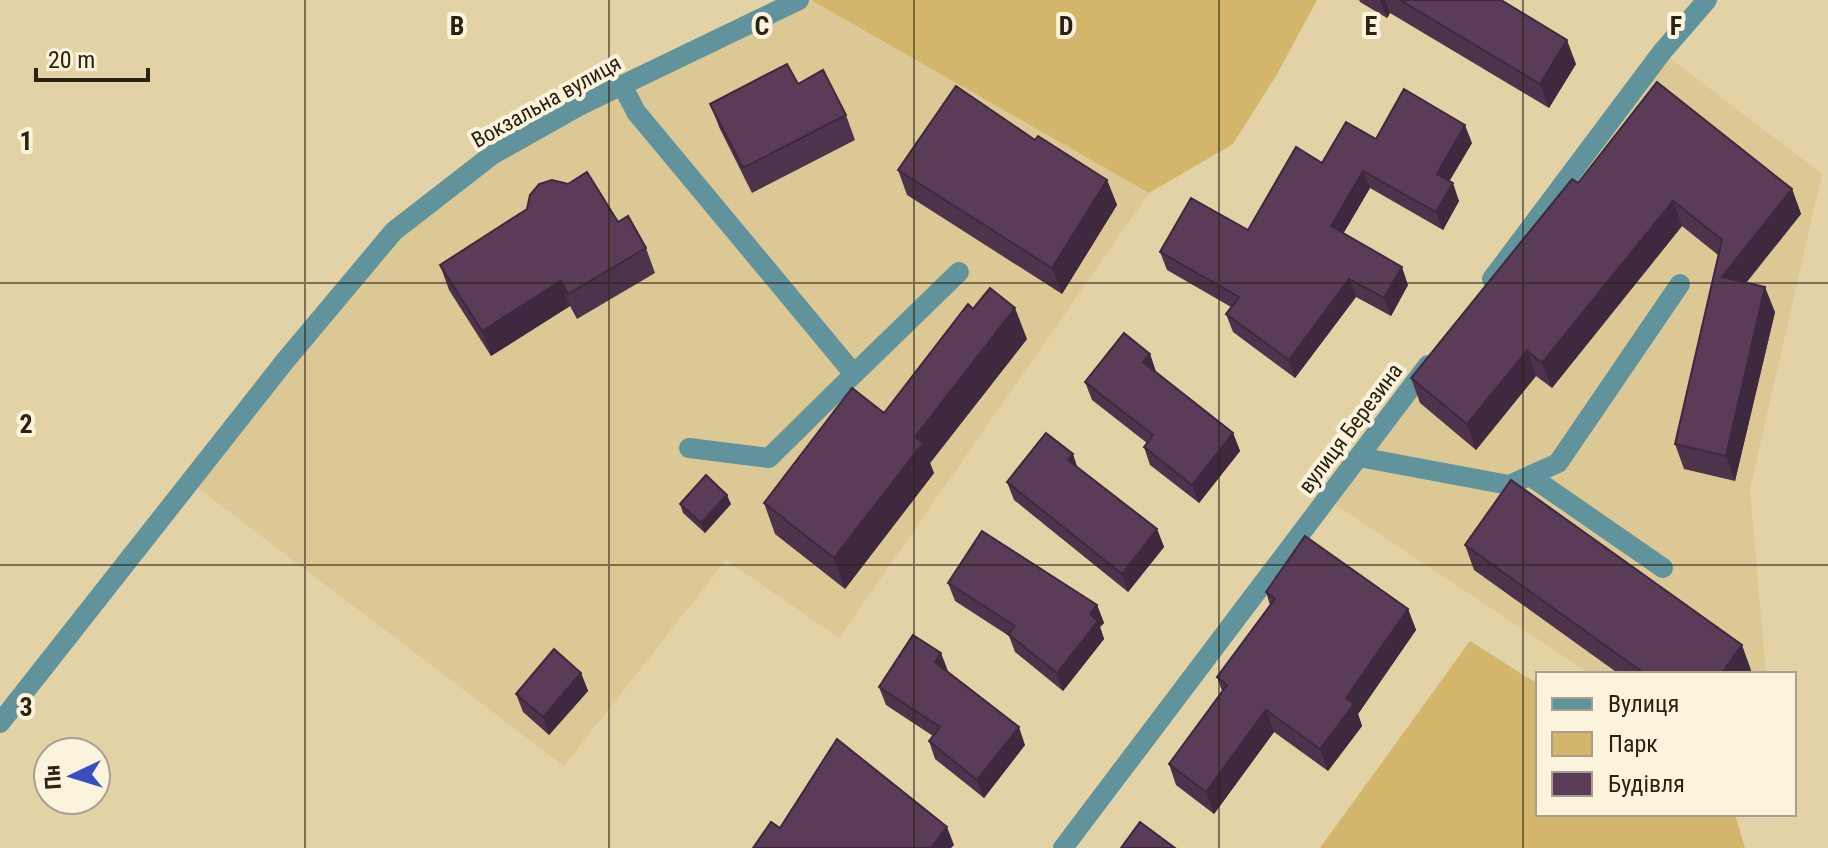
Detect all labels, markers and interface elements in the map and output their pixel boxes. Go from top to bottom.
text: B [450,11,464,41]
text: C [755,11,770,41]
text: D [1059,11,1073,41]
text: E [1365,11,1378,41]
text: F [1670,11,1682,41]
scale bar [36,32,148,82]
text: 20 m [48,46,95,74]
street label: Вокзальна вулиця [467,50,625,153]
text: 1 [19,126,33,156]
street label: вулиця Березина [1294,359,1407,498]
text: 2 [19,409,33,439]
legend [1536,672,1796,816]
text: Вулиця [1608,690,1679,718]
text: 3 [19,692,33,722]
text: Парк [1608,730,1658,758]
north arrow [32,736,112,816]
text: Пн [39,764,66,790]
text: Будівля [1608,770,1685,798]

